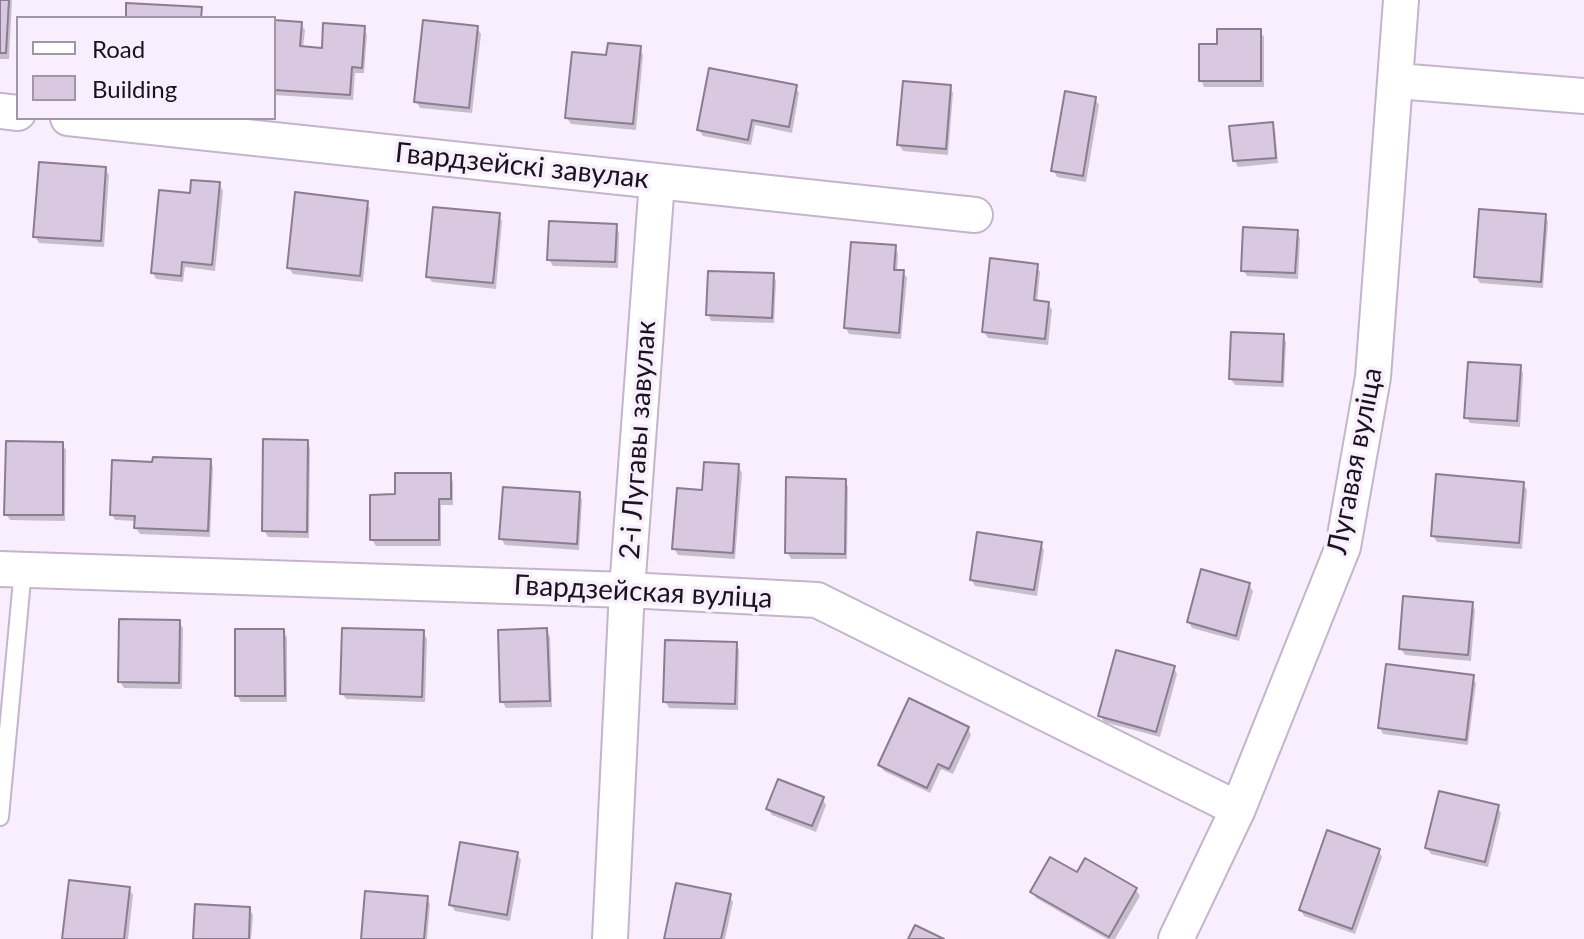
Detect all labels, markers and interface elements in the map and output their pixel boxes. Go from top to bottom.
legend [16,16,276,120]
text: Road [92,34,145,63]
text: Building [92,74,177,103]
street label: Гвардзейскі завулак [393,136,651,196]
street label: 2-і Лугавы завулак [613,319,663,561]
street label: Лугавая вуліца [1320,365,1390,557]
street label: Гвардзейская вуліца [513,568,773,616]

